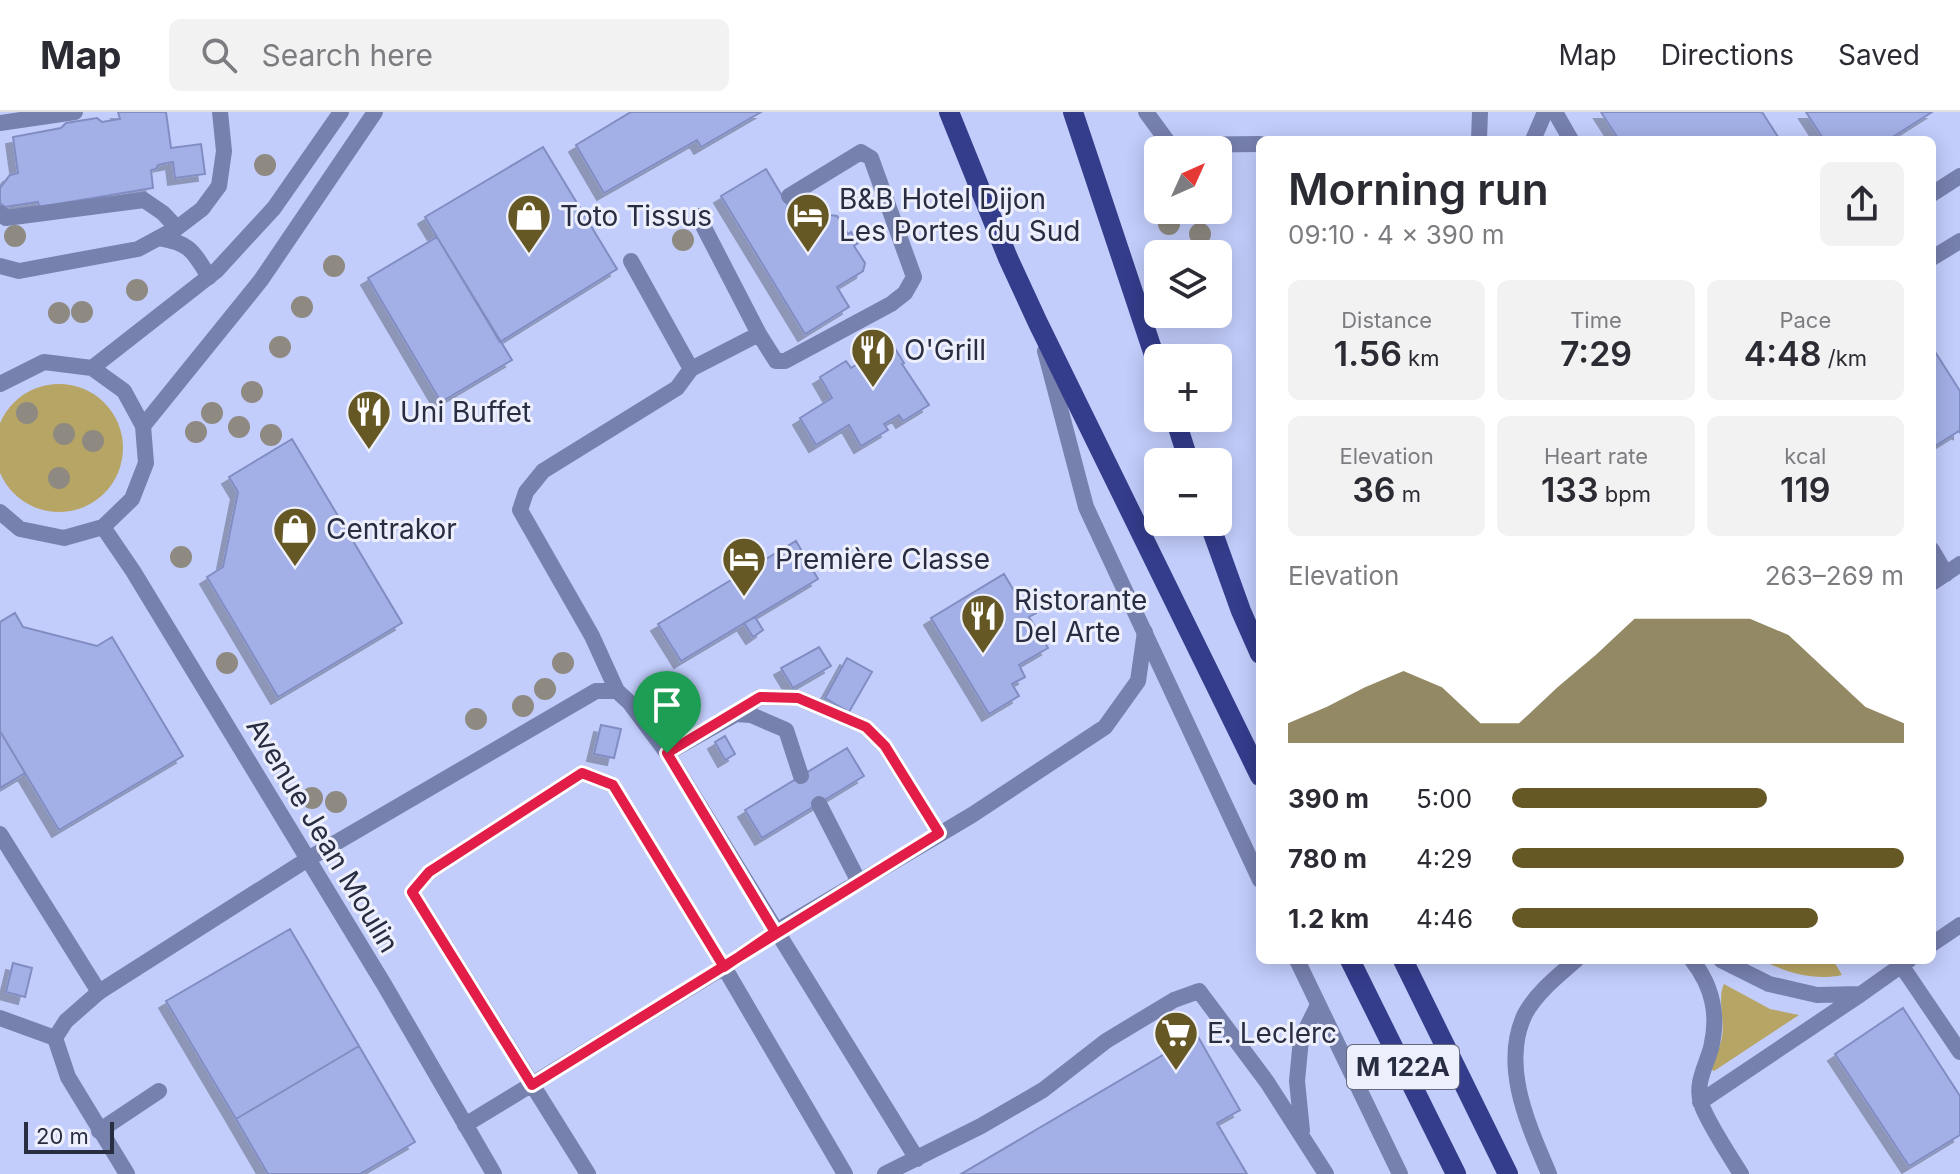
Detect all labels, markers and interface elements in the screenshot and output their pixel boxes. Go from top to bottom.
search box [169,19,729,91]
text: Map [40,32,121,78]
icon: search [197,33,241,77]
text: Search here [261,37,433,73]
text: Map [1558,38,1617,72]
text: Directions [1661,38,1794,72]
text: Saved [1838,38,1920,72]
north arrow [1144,136,1232,224]
map controls [1144,136,1232,536]
text: Morning run [1288,162,1549,216]
button: share [1820,162,1904,246]
place label: B&B Hotel Dijon Les Portes du Sud [839,182,1080,248]
hotel icon: B&B Hotel Dijon Les Portes du Sud [784,191,832,254]
shop icon: Toto Tissus [505,192,553,255]
place label: Toto Tissus [560,199,712,233]
text: 09:10 · 4 × 390 m [1288,219,1504,250]
button: layers [1144,240,1232,328]
text: Distance [1341,307,1432,333]
text: Time [1570,307,1622,333]
text: Pace [1779,307,1831,333]
restaurant icon: O'Grill [849,326,897,389]
place label: O'Grill [904,333,986,367]
text: 1.56 [1334,333,1402,374]
text: 7:29 [1560,333,1632,374]
text: 4:48 [1744,333,1822,374]
button: + [1144,344,1232,432]
text: km [1402,345,1439,371]
text: /km [1822,345,1867,371]
restaurant icon: Uni Buffet [345,388,393,451]
place label: Uni Buffet [400,395,531,429]
text: Elevation [1340,443,1434,469]
text: Heart rate [1544,443,1648,469]
text: kcal [1784,443,1826,469]
button: − [1144,448,1232,536]
text: 36 [1352,469,1396,510]
text: 133 [1541,469,1599,510]
text: 119 [1780,469,1831,510]
text: m [1396,481,1421,507]
text: bpm [1599,481,1651,507]
shop icon: Centrakor [271,505,319,568]
place label: Centrakor [326,512,457,546]
hotel icon: Première Classe [720,535,768,598]
place label: Première Classe [775,542,990,576]
text: Elevation [1288,560,1399,591]
text: 263–269 m [1765,560,1904,591]
place label: Ristorante Del Arte [1014,583,1147,649]
restaurant icon: Ristorante Del Arte [959,592,1007,655]
pin [633,671,701,753]
icon: arrive [645,683,689,727]
street label: Avenue Jean Moulin [239,712,407,958]
text: 390 m [1288,783,1369,814]
text: 5:00 [1416,783,1472,814]
text: 780 m [1288,843,1367,874]
text: 4:29 [1416,843,1472,874]
text: 1.2 km [1288,903,1369,934]
text: 4:46 [1416,903,1473,934]
supermarket icon: E. Leclerc [1152,1009,1200,1072]
place label: E. Leclerc [1207,1016,1337,1050]
road number: M 122A [1347,1045,1459,1089]
scale bar [24,1118,114,1154]
text: 20 m [36,1123,89,1149]

